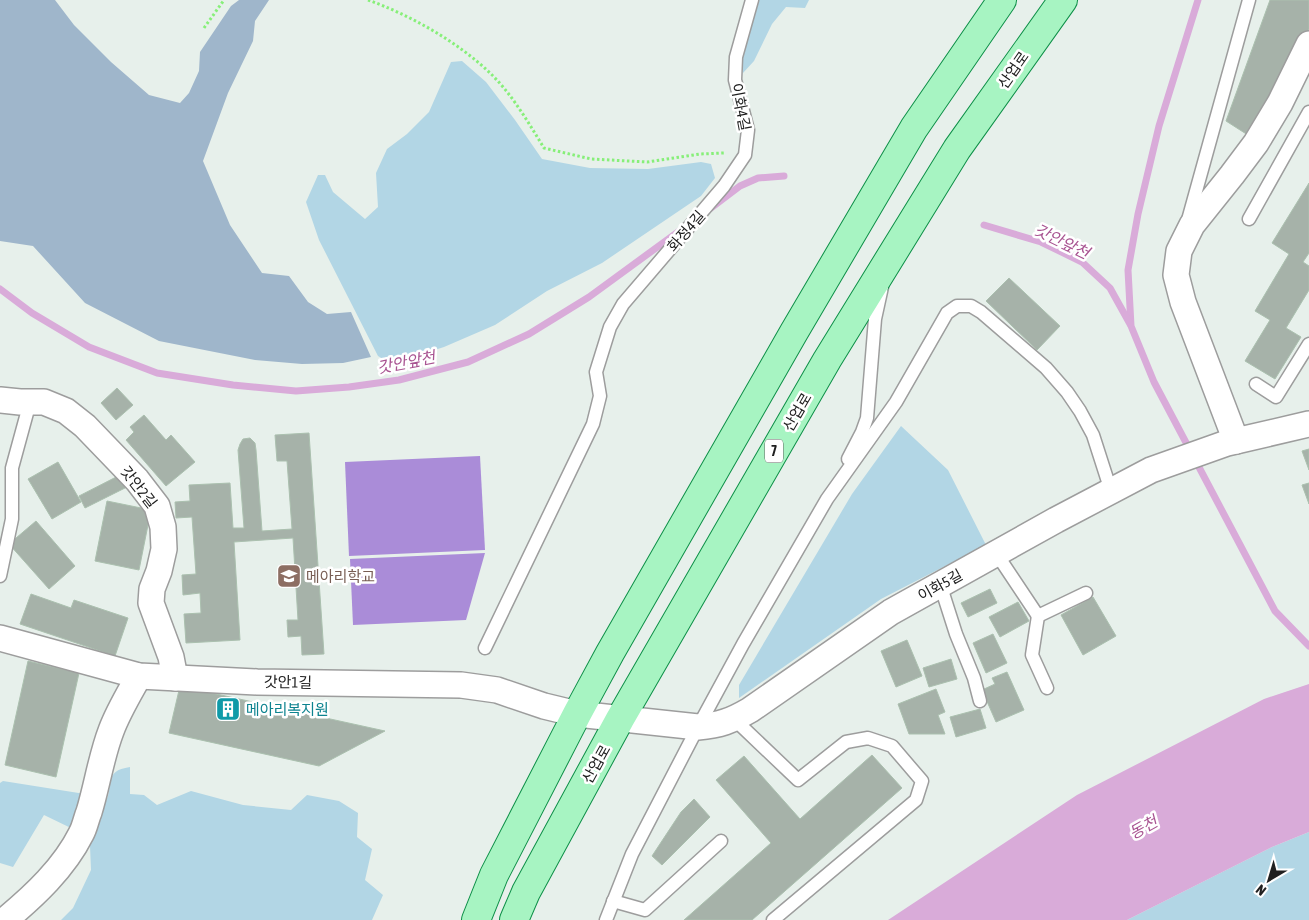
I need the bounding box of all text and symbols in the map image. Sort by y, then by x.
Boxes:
street label: 산업로 [994,48,1032,92]
street label: 이화4길 [728,82,754,132]
street label: 화정4길 [664,207,708,255]
water label: 갓안앞천 [1032,220,1094,263]
water label: 갓안앞천 [375,347,439,376]
street label: 산업로 [779,390,815,434]
road number: 7 [765,440,783,462]
street label: 갓안2길 [117,463,161,511]
school or university icon: 메아리학교 [276,563,302,589]
street label: 이화5길 [915,566,965,604]
place label: 메아리학교 [306,568,375,585]
street label: 갓안1길 [264,673,312,691]
building icon: 메아리복지원 [215,696,241,722]
place label: 메아리복지원 [246,701,329,718]
street label: 산업로 [579,742,613,786]
water label: 동천 [1126,811,1162,842]
north arrow [1244,855,1294,905]
text: N [1253,881,1269,899]

